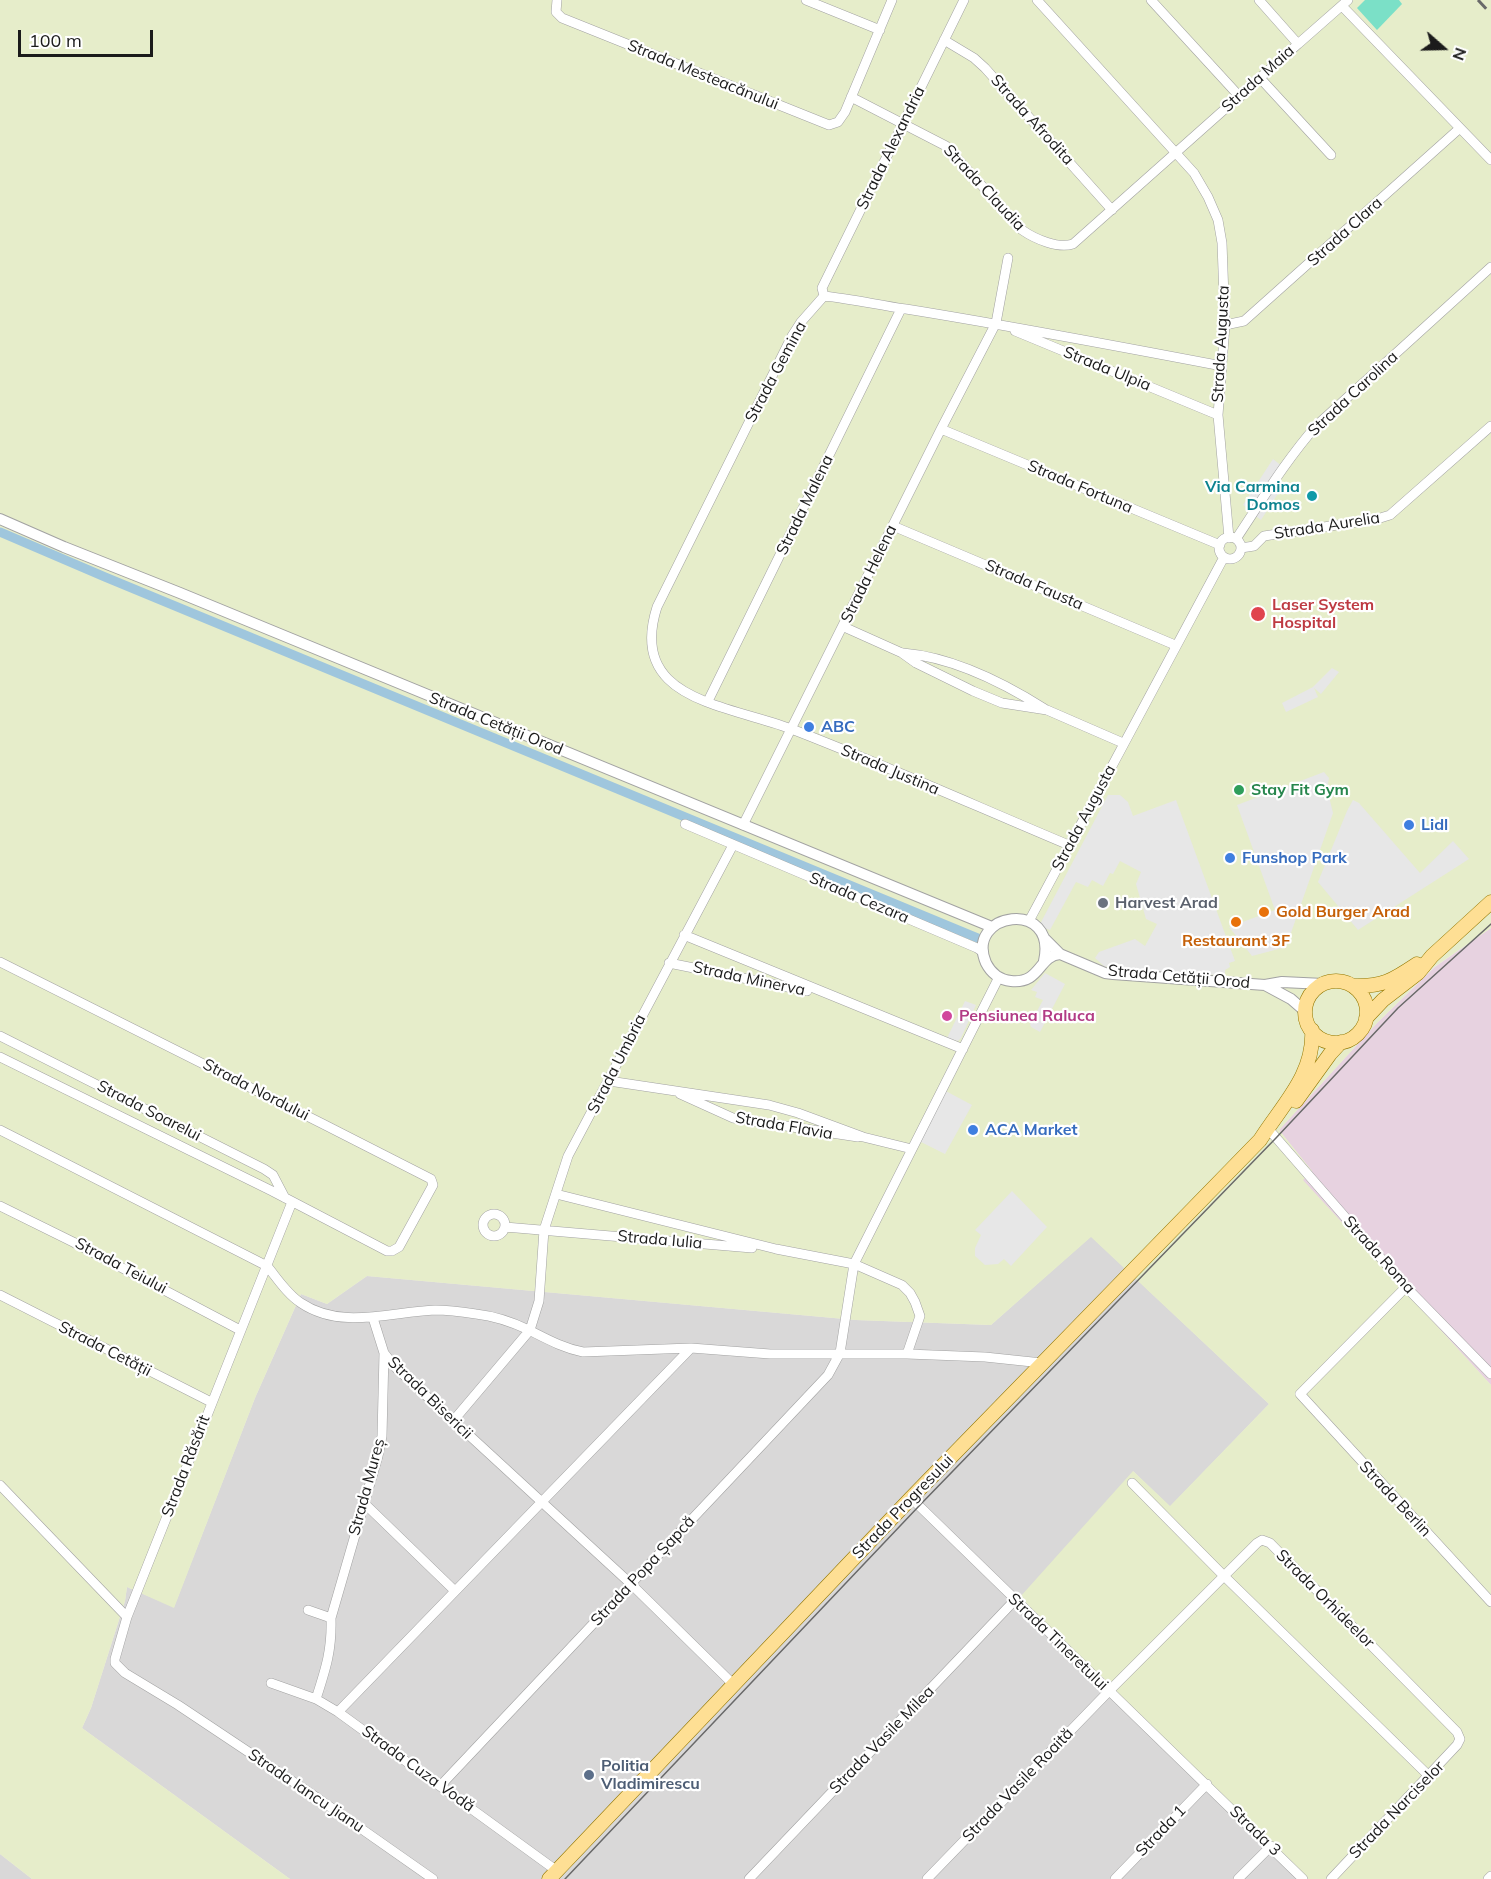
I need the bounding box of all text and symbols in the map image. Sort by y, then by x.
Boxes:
scale bar [21,18,156,56]
north arrow [1413,18,1473,78]
text: 100 m [29,29,82,52]
street label: Strada Mesteacănului [625,36,781,114]
street label: Strada Maia [1218,41,1298,117]
text: N [1448,45,1471,63]
street label: Strada Afrodita [986,71,1078,169]
street label: Strada Alexandria [853,83,929,213]
street label: Strada Claudia [939,141,1029,235]
street label: Strada Clara [1304,193,1386,271]
street label: Strada Augusta [1208,285,1234,403]
street label: Strada Gemina [741,318,811,426]
street label: Strada Ulpia [1060,343,1154,395]
street label: Strada Carolina [1304,347,1402,441]
street label: Strada Malena [772,452,838,558]
street label: Strada Fortuna [1025,456,1135,518]
place label: Via Carmina Domos [1205,477,1300,515]
marker: Via Carmina Domos [1305,489,1319,503]
street label: Strada Aurelia [1273,508,1381,544]
street label: Strada Helena [837,522,901,626]
street label: Strada Fausta [982,556,1086,614]
place label: Laser System Hospital [1272,595,1374,633]
marker: Laser System Hospital [1249,605,1267,623]
street label: Strada Cetății Orod [426,688,566,760]
place label: ABC [821,717,855,737]
marker: ABC [802,720,816,734]
street label: Strada Justina [838,741,942,799]
street label: Strada Augusta [1048,762,1120,874]
place label: Stay Fit Gym [1251,780,1349,800]
marker: Stay Fit Gym [1232,783,1246,797]
place label: Lidl [1421,815,1448,835]
marker: Lidl [1402,818,1416,832]
place label: Funshop Park [1242,848,1347,868]
marker: Funshop Park [1223,851,1237,865]
street label: Strada Cezara [806,868,912,928]
place label: Harvest Arad [1115,893,1218,913]
marker: Harvest Arad [1096,896,1110,910]
place label: Gold Burger Arad [1276,902,1410,922]
marker: Gold Burger Arad [1257,905,1271,919]
marker: Restaurant 3F [1229,915,1243,929]
place label: Restaurant 3F [1182,931,1290,951]
street label: Strada Minerva [691,958,807,1000]
street label: Strada Cetății Orod [1107,961,1251,993]
place label: Pensiunea Raluca [959,1006,1095,1026]
marker: Pensiunea Raluca [940,1009,954,1023]
street label: Strada Umbria [584,1011,650,1117]
street label: Strada Nordului [200,1055,312,1125]
street label: Strada Soarelui [94,1077,204,1145]
street label: Strada Flavia [734,1108,834,1144]
place label: ACA Market [985,1120,1077,1140]
marker: ACA Market [966,1123,980,1137]
street label: Strada Roma [1339,1212,1419,1298]
street label: Strada Iulia [617,1227,703,1253]
street label: Strada Teiului [72,1234,170,1298]
street label: Strada Cetății [55,1317,155,1381]
street label: Strada Bisericii [384,1353,476,1443]
street label: Strada Răsărit [158,1412,214,1520]
street label: Strada Mureș [345,1436,389,1538]
street label: Strada Progresului [848,1451,958,1563]
street label: Strada Berlin [1355,1457,1435,1541]
street label: Strada Popa Șapcă [587,1512,699,1630]
street label: Strada Orhideelor [1272,1546,1378,1652]
street label: Strada Tineretului [1004,1589,1112,1695]
street label: Strada Vasile Milea [826,1682,938,1798]
street label: Strada Cuza Vodă [358,1722,478,1816]
street label: Strada Vasile Roaită [959,1724,1077,1846]
street label: Strada Iancu Jianu [244,1745,368,1837]
place label: Politia Vladimirescu [601,1756,700,1794]
street label: Strada Narciselor [1345,1757,1449,1863]
marker: Politia Vladimirescu [582,1768,596,1782]
street label: Strada 1 [1132,1801,1190,1861]
street label: Strada 3 [1225,1802,1285,1860]

